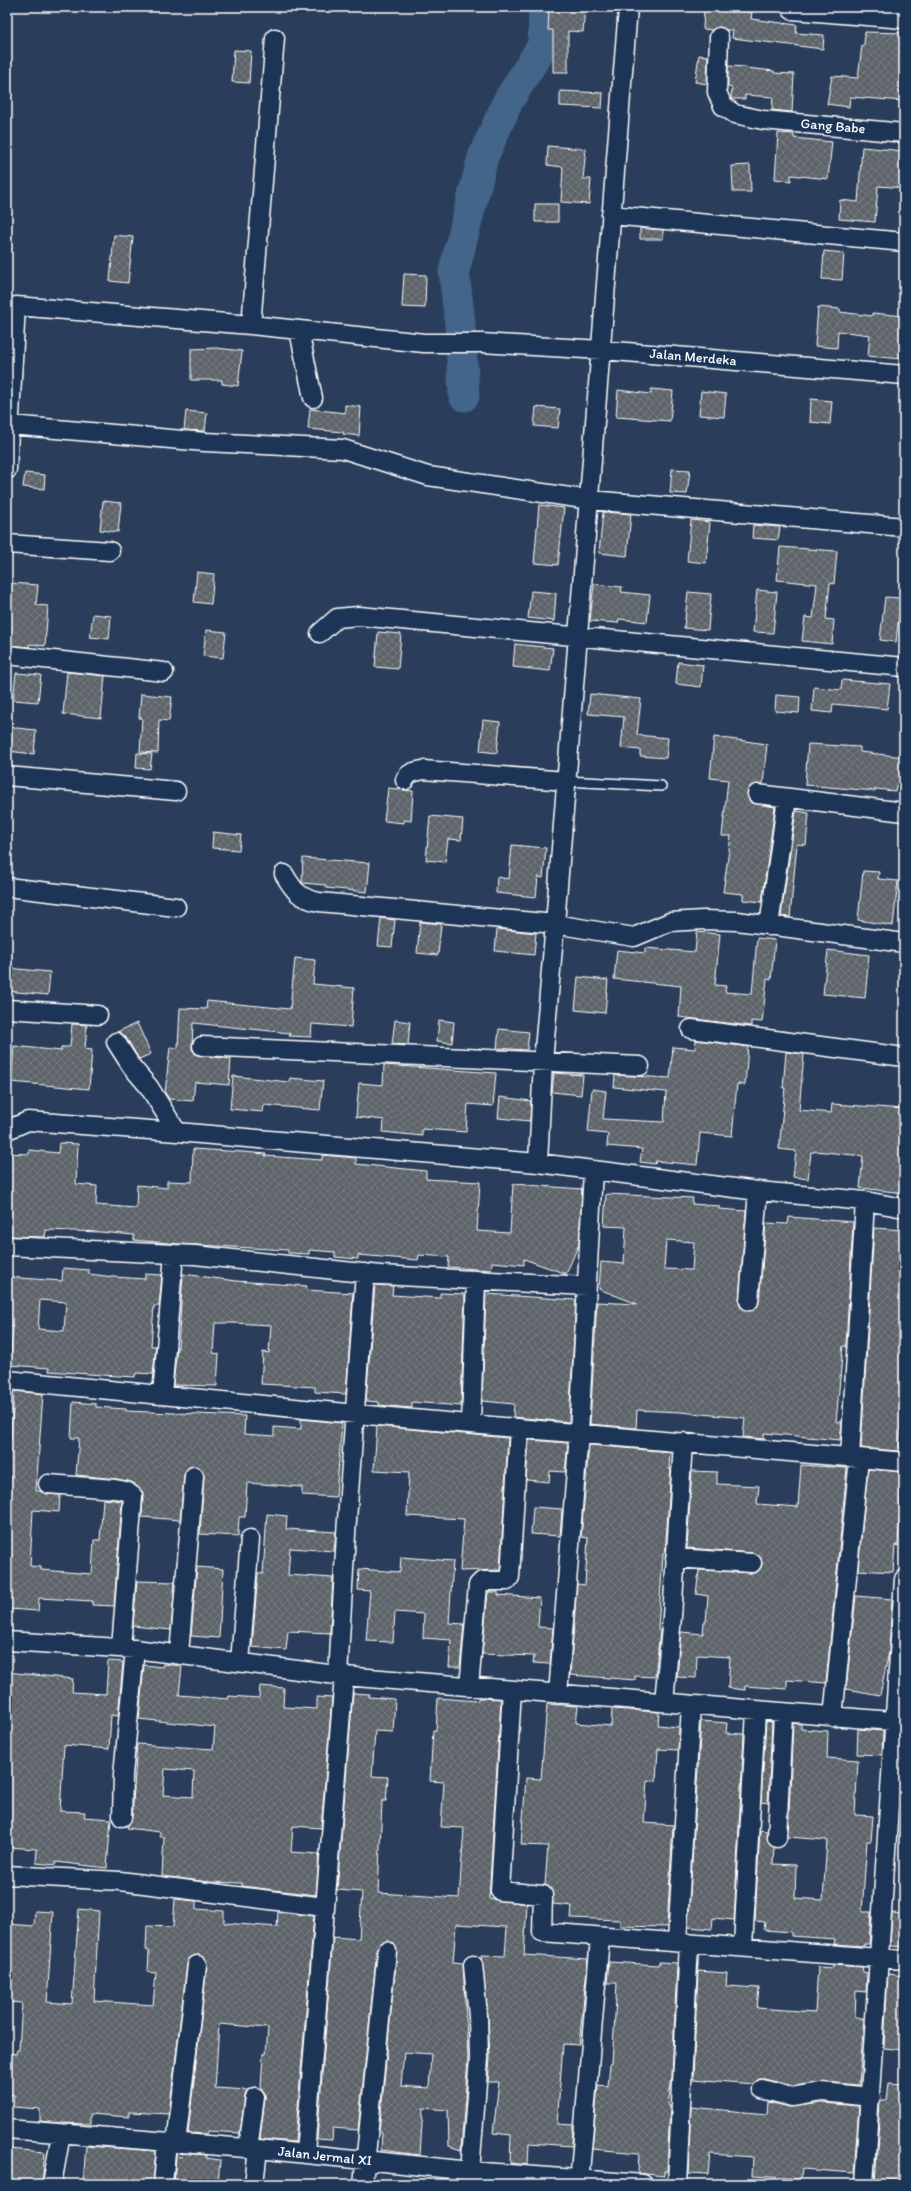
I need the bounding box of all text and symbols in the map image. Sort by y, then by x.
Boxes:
street label: Gang Babe [800,115,866,137]
street label: Jalan Merdeka [649,345,737,369]
street label: Jalan Jermal XI [277,2143,373,2169]

